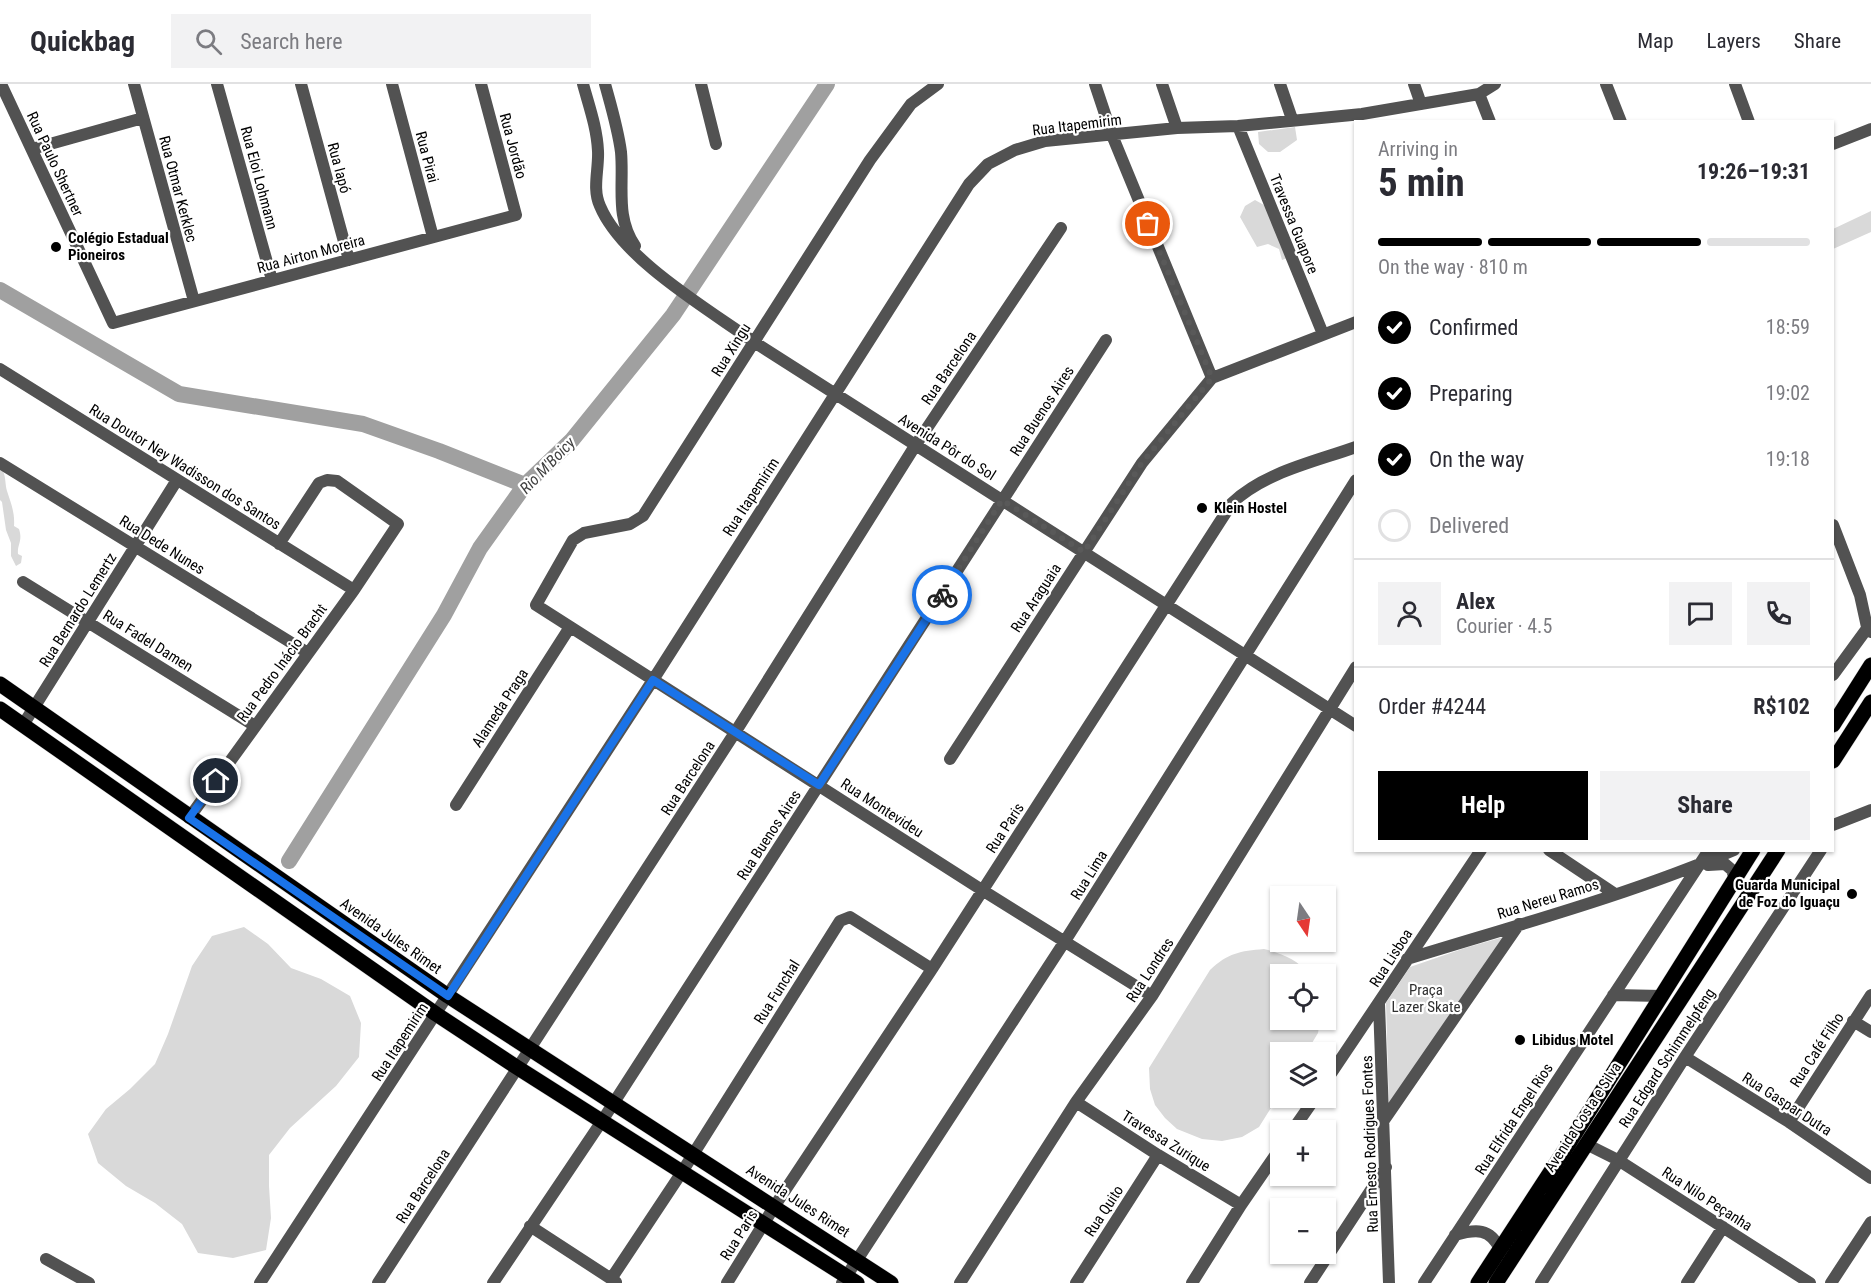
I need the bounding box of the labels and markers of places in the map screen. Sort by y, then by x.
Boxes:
pin [1122,198,1173,249]
place label: Colégio Estadual Pioneiros [68,229,169,264]
marker: Colégio Estadual Pioneiros [49,240,63,254]
place label: Klein Hostel [1214,499,1287,517]
marker: Klein Hostel [1195,501,1209,515]
pin [190,755,241,806]
place label: Guarda Municipal de Foz do Iguaçu [1735,876,1840,911]
marker: Guarda Municipal de Foz do Iguaçu [1845,887,1859,901]
place label: Libidus Motel [1532,1031,1614,1049]
marker: Libidus Motel [1513,1033,1527,1047]

